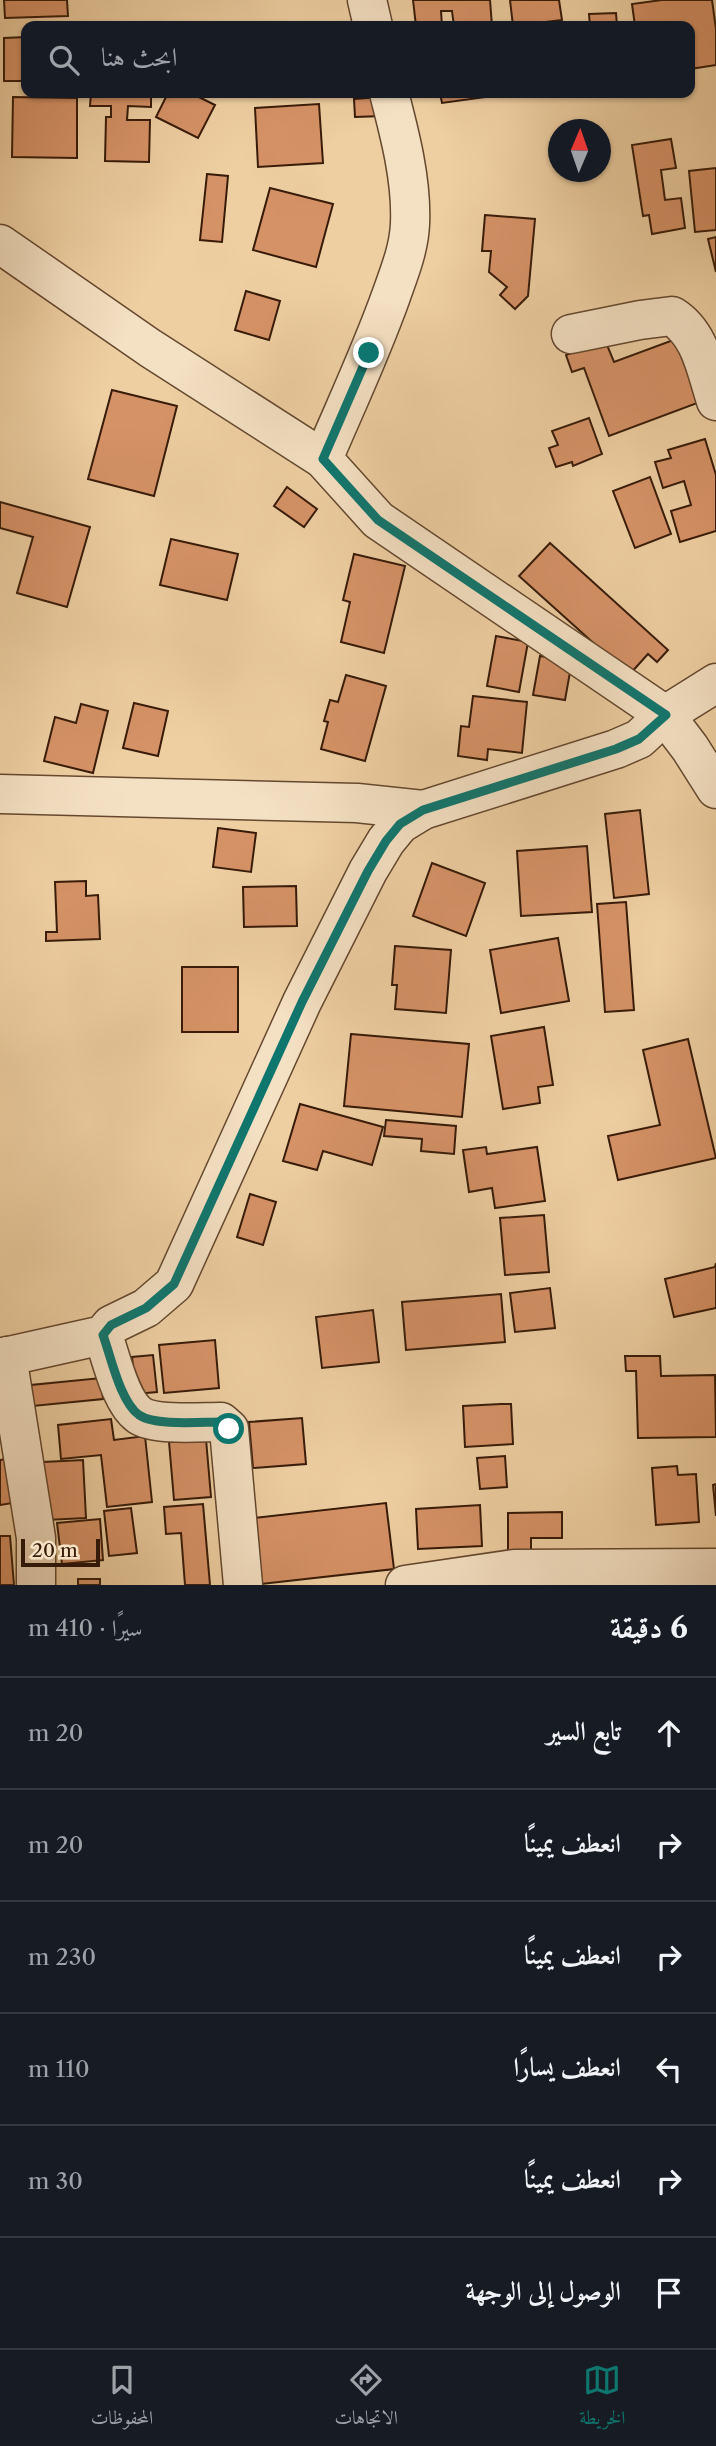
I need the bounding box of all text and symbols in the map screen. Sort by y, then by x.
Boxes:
search box [21,21,695,98]
icon: search [45,41,83,79]
text: ابحث هنا [101,41,177,73]
north arrow [548,119,611,182]
route end [353,337,384,368]
route start [213,1413,244,1444]
scale bar [21,1536,100,1568]
text: 20 m [32,1539,78,1562]
text: 6 دقيقة [610,1609,688,1646]
text: سيرًا · 410 m [28,1614,143,1642]
icon: ahead [650,1714,688,1752]
text: تابع السير [547,1715,621,1747]
text: 20 m [28,1719,83,1747]
icon: right [650,1826,688,1864]
text: انعطف يمينًا [524,1827,621,1859]
text: 20 m [28,1831,83,1859]
icon: right [650,1938,688,1976]
text: انعطف يمينًا [524,1939,621,1971]
text: 230 m [28,1943,96,1971]
icon: left [650,2050,688,2088]
text: انعطف يسارًا [513,2051,621,2083]
text: 110 m [28,2055,89,2083]
icon: right [650,2162,688,2200]
text: انعطف يمينًا [524,2163,621,2195]
text: 30 m [28,2167,83,2195]
icon: arrive [650,2274,688,2312]
text: الوصول إلى الوجهة [466,2275,621,2307]
tab: المحفوظات [91,2361,153,2436]
tab: الاتجاهات [334,2361,398,2436]
tab: الخريطة [579,2361,625,2436]

